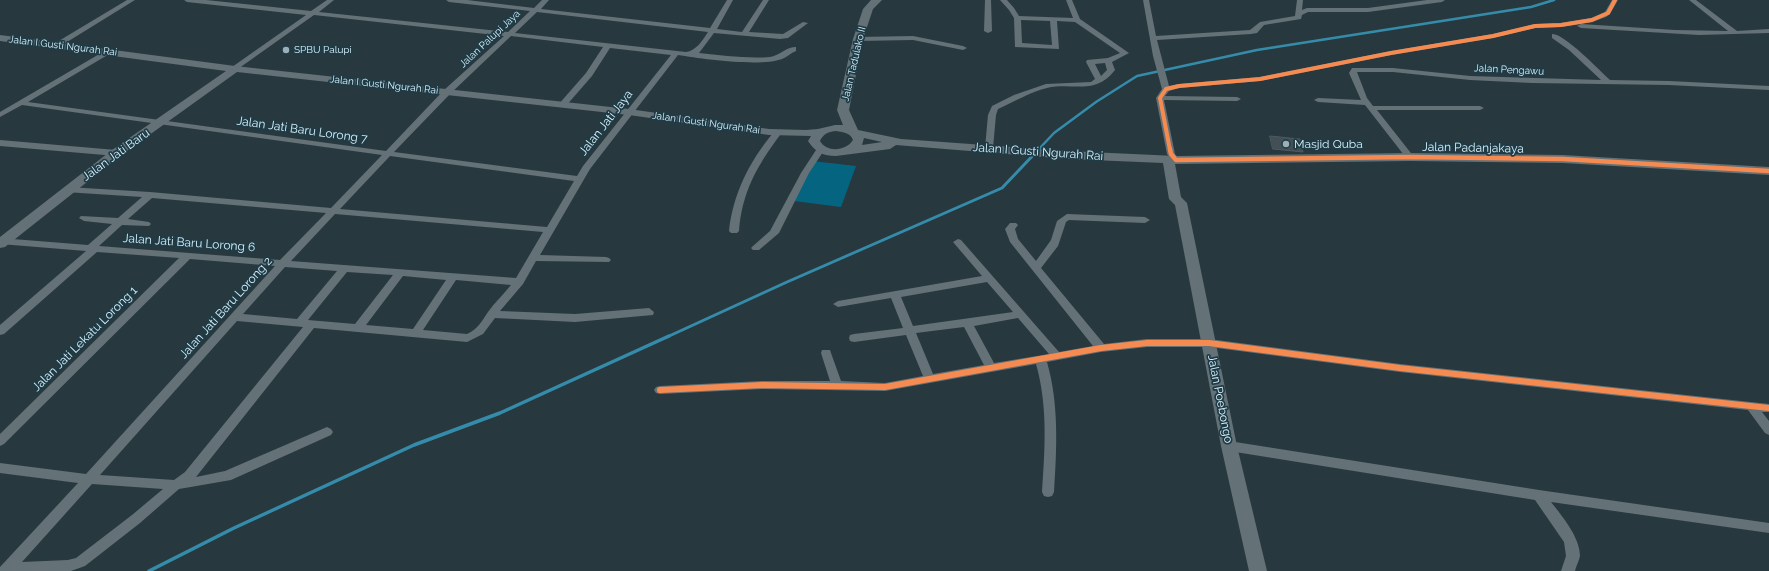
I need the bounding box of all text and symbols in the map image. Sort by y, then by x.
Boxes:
street label: Jalan Palupi Jaya [457,8,523,70]
street label: Jalan Tadulako II [840,26,868,102]
street label: Jalan I Gusti Ngurah Rai [8,33,118,59]
place label: SPBU Palupi [294,44,352,56]
marker: SPBU Palupi [281,45,291,55]
street label: Jalan Pengawu [1474,62,1544,78]
street label: Jalan I Gusti Ngurah Rai [329,73,439,97]
street label: Jalan Jati Jaya [576,88,636,158]
street label: Jalan I Gusti Ngurah Rai [651,109,761,137]
street label: Jalan Jati Baru Lorong 7 [236,114,368,146]
street label: Jalan Jati Baru [79,126,153,184]
place label: Masjid Quba [1294,137,1363,151]
marker: Masjid Quba [1281,139,1291,149]
street label: Jalan I Gusti Ngurah Rai [972,140,1104,164]
street label: Jalan Padanjakaya [1422,140,1524,156]
street label: Jalan Jati Baru Lorong 6 [122,231,256,255]
street label: Jalan Jati Baru Lorong 2 [177,254,275,362]
street label: Jalan Jati Lekatu Lorong 1 [29,283,141,395]
street label: Jalan Poebongo [1204,354,1236,444]

